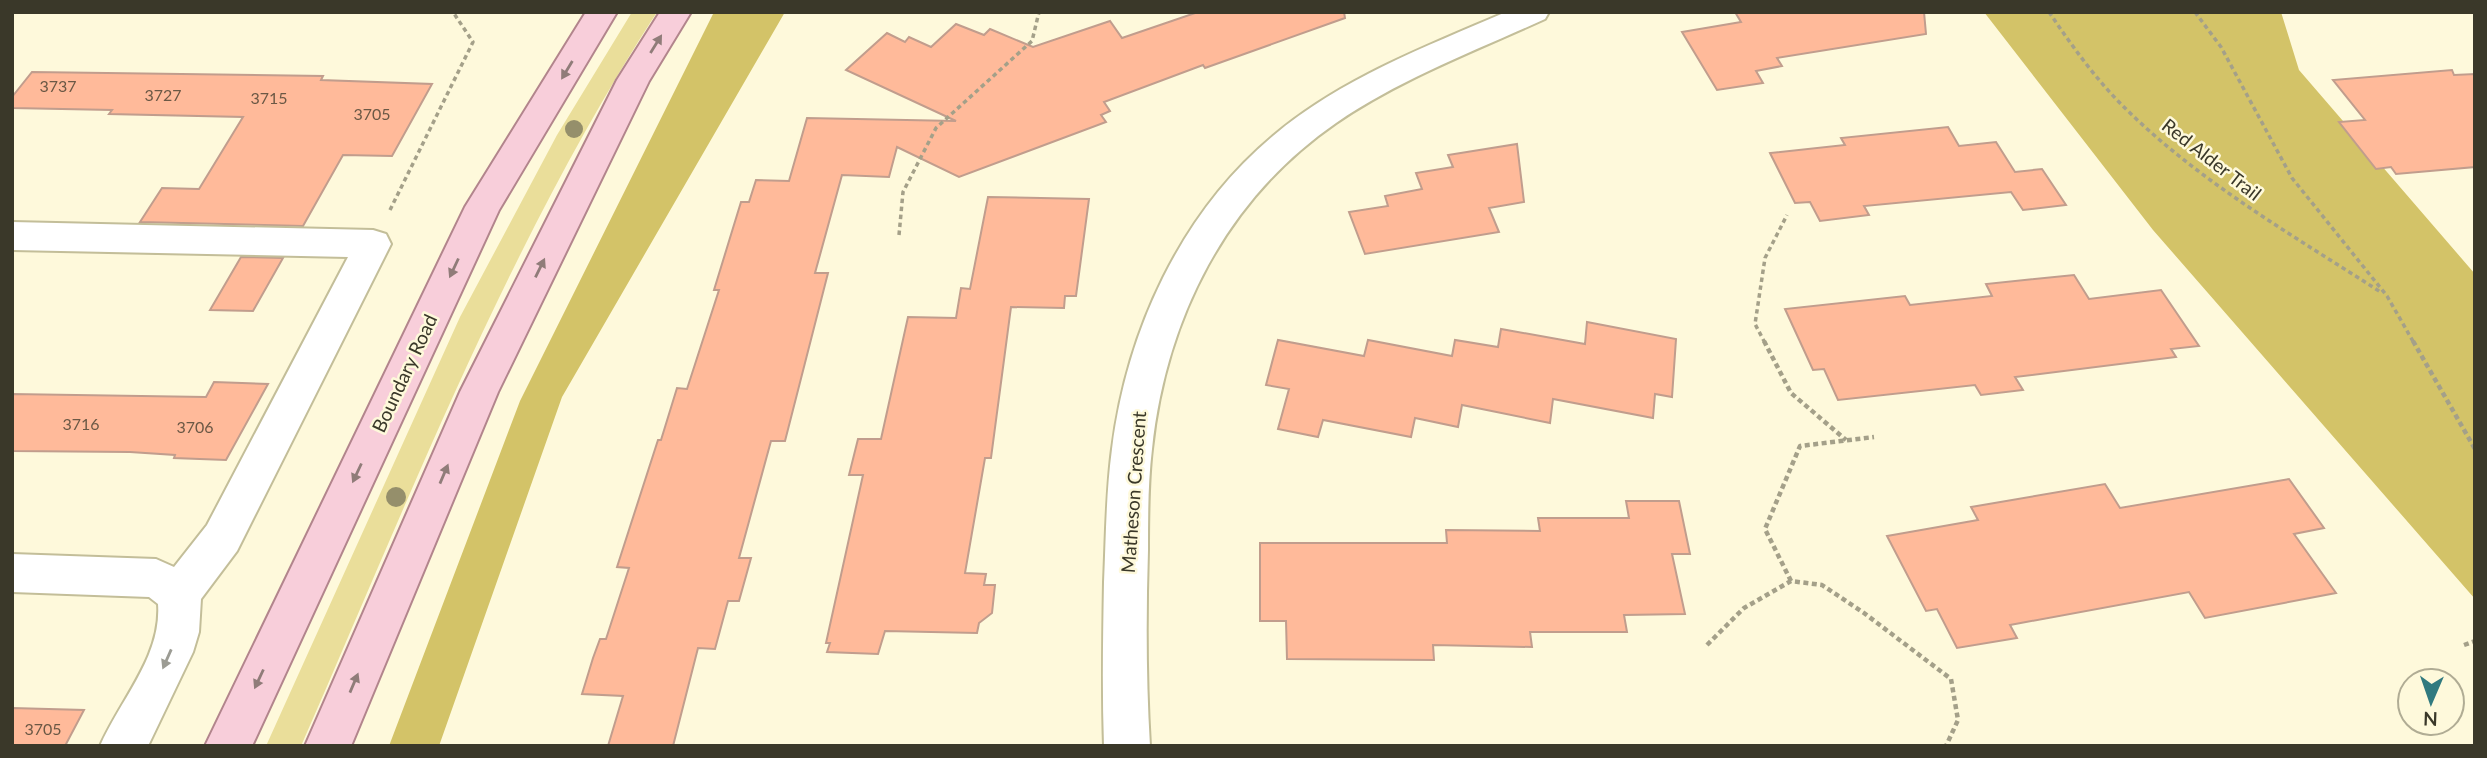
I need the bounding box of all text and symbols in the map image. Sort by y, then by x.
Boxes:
one-way arrow [649,34,662,54]
one-way arrow [560,61,573,80]
house number: 3737 [39,76,77,95]
house number: 3727 [144,85,182,104]
house number: 3715 [250,88,288,107]
house number: 3705 [353,104,391,123]
street label: Red Alder Trail [2158,113,2266,205]
one-way arrow [449,258,460,278]
one-way arrow [535,258,546,278]
street label: Boundary Road [367,310,441,436]
street label: Matheson Crescent [1116,410,1150,574]
house number: 3716 [62,414,100,433]
house number: 3706 [176,417,214,436]
one-way arrow [351,463,362,484]
one-way arrow [438,464,450,484]
one-way arrow [161,649,172,670]
north arrow [2396,667,2466,737]
one-way arrow [254,669,265,689]
one-way arrow [349,672,360,693]
text: N [2423,708,2438,731]
house number: 3705 [24,719,62,738]

